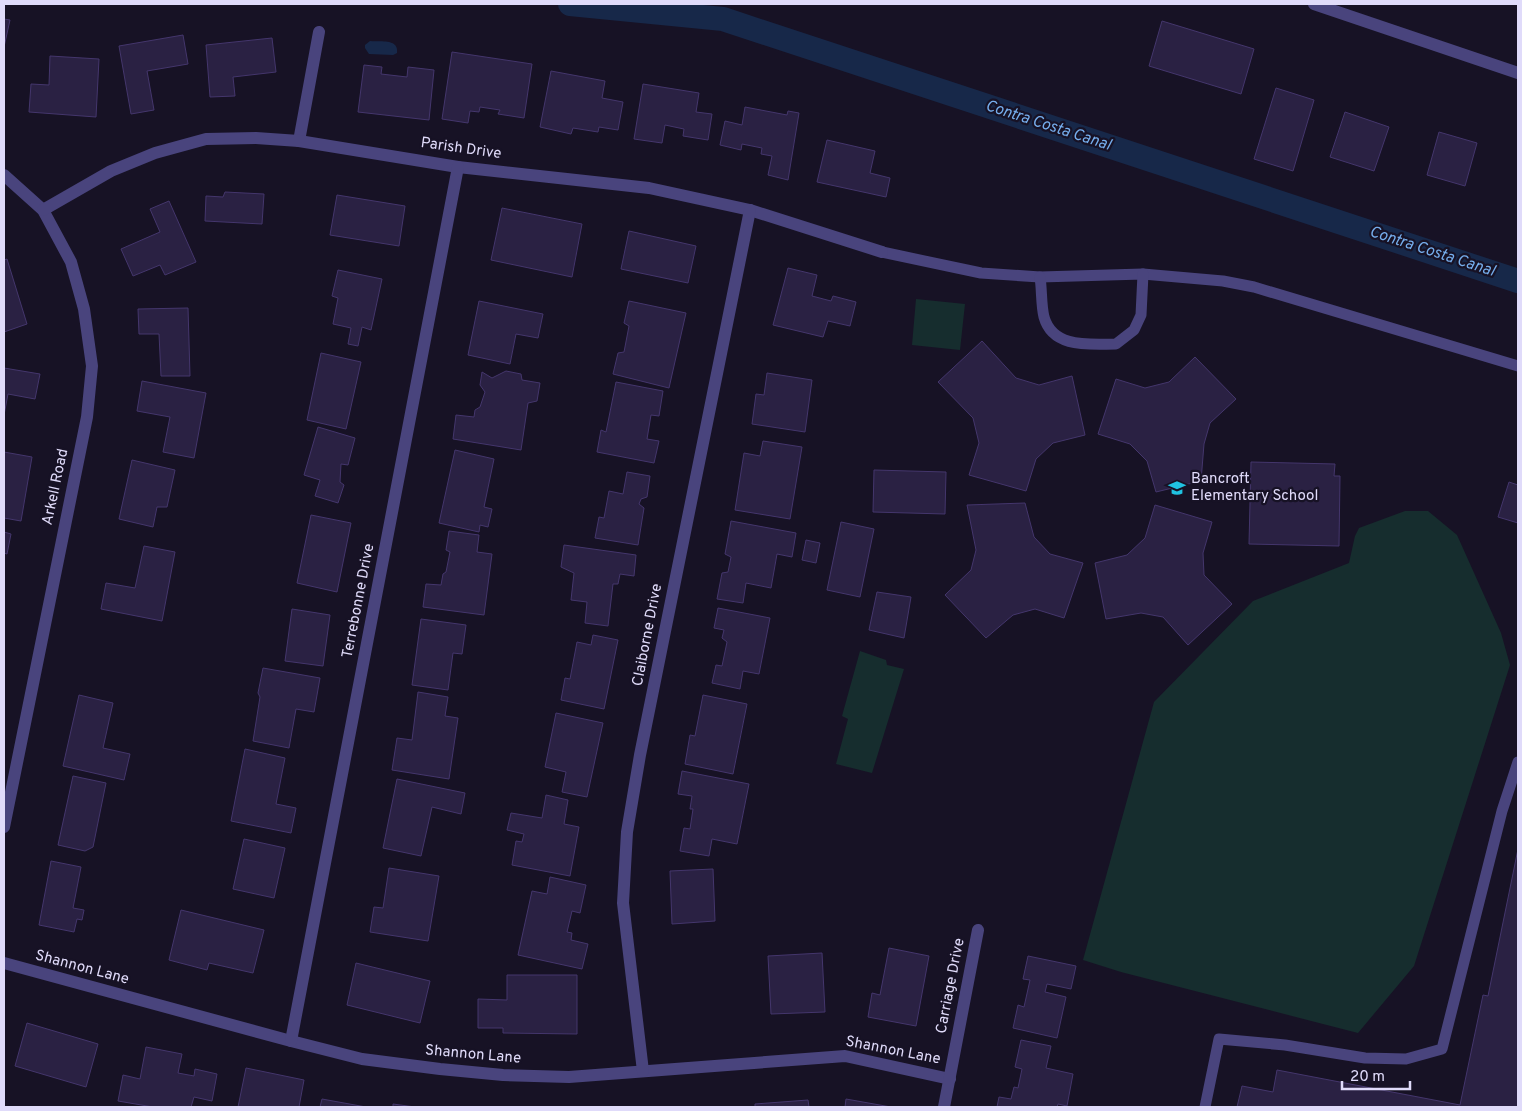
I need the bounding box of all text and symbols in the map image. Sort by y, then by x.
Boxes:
water label: Contra Costa Canal [983,96,1114,156]
street label: Parish Drive [419,134,503,164]
water label: Contra Costa Canal [1367,222,1498,282]
street label: Arkell Road [39,447,73,527]
place label: Bancroft Elementary School [1191,470,1318,506]
school or university icon: Bancroft Elementary School [1167,478,1187,498]
street label: Terrebonne Drive [339,542,379,660]
street label: Claiborne Drive [629,582,667,688]
street label: Carriage Drive [932,937,970,1035]
street label: Shannon Lane [33,946,131,990]
street label: Shannon Lane [844,1032,942,1070]
street label: Shannon Lane [424,1041,522,1069]
scale bar [1342,1058,1410,1090]
text: 20 m [1350,1068,1385,1087]

